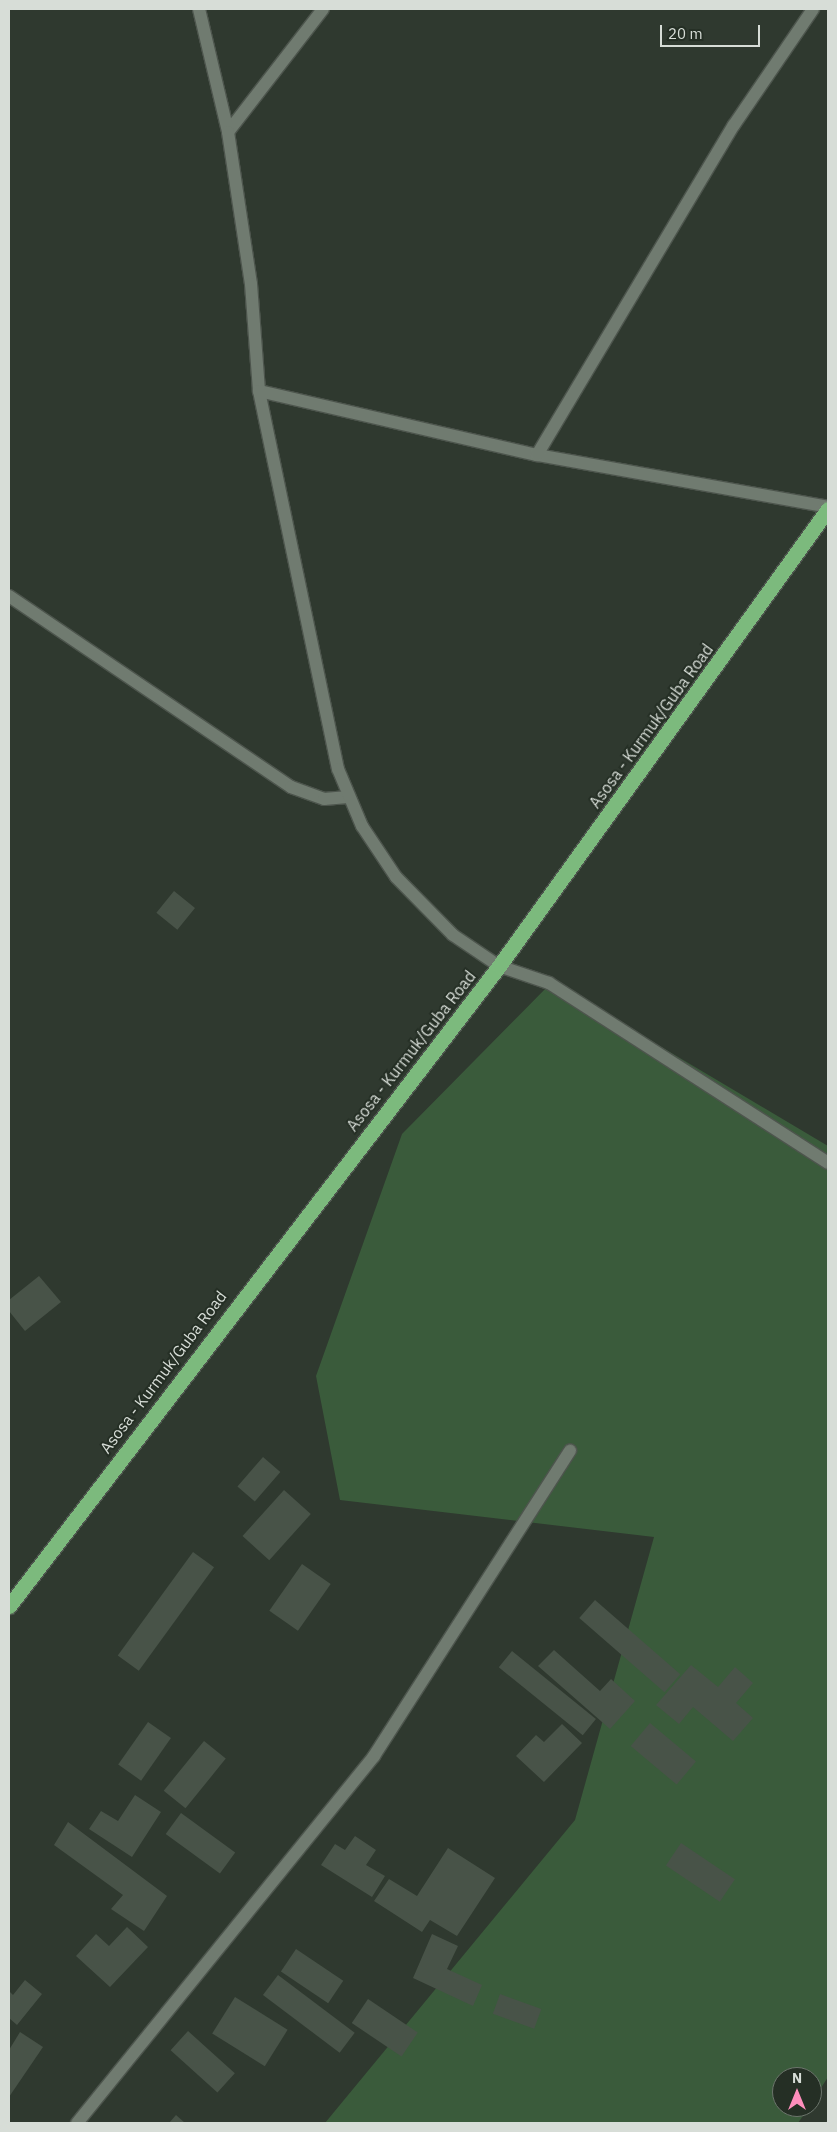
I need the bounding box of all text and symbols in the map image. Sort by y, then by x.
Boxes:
scale bar [662,15,762,47]
text: 20 m [668,24,703,43]
street label: Asosa - Kurmuk/Guba Road [585,640,717,812]
street label: Asosa - Kurmuk/Guba Road [342,967,480,1135]
street label: Asosa - Kurmuk/Guba Road [96,1287,230,1457]
north arrow [772,2067,822,2117]
text: N [792,2069,802,2087]

